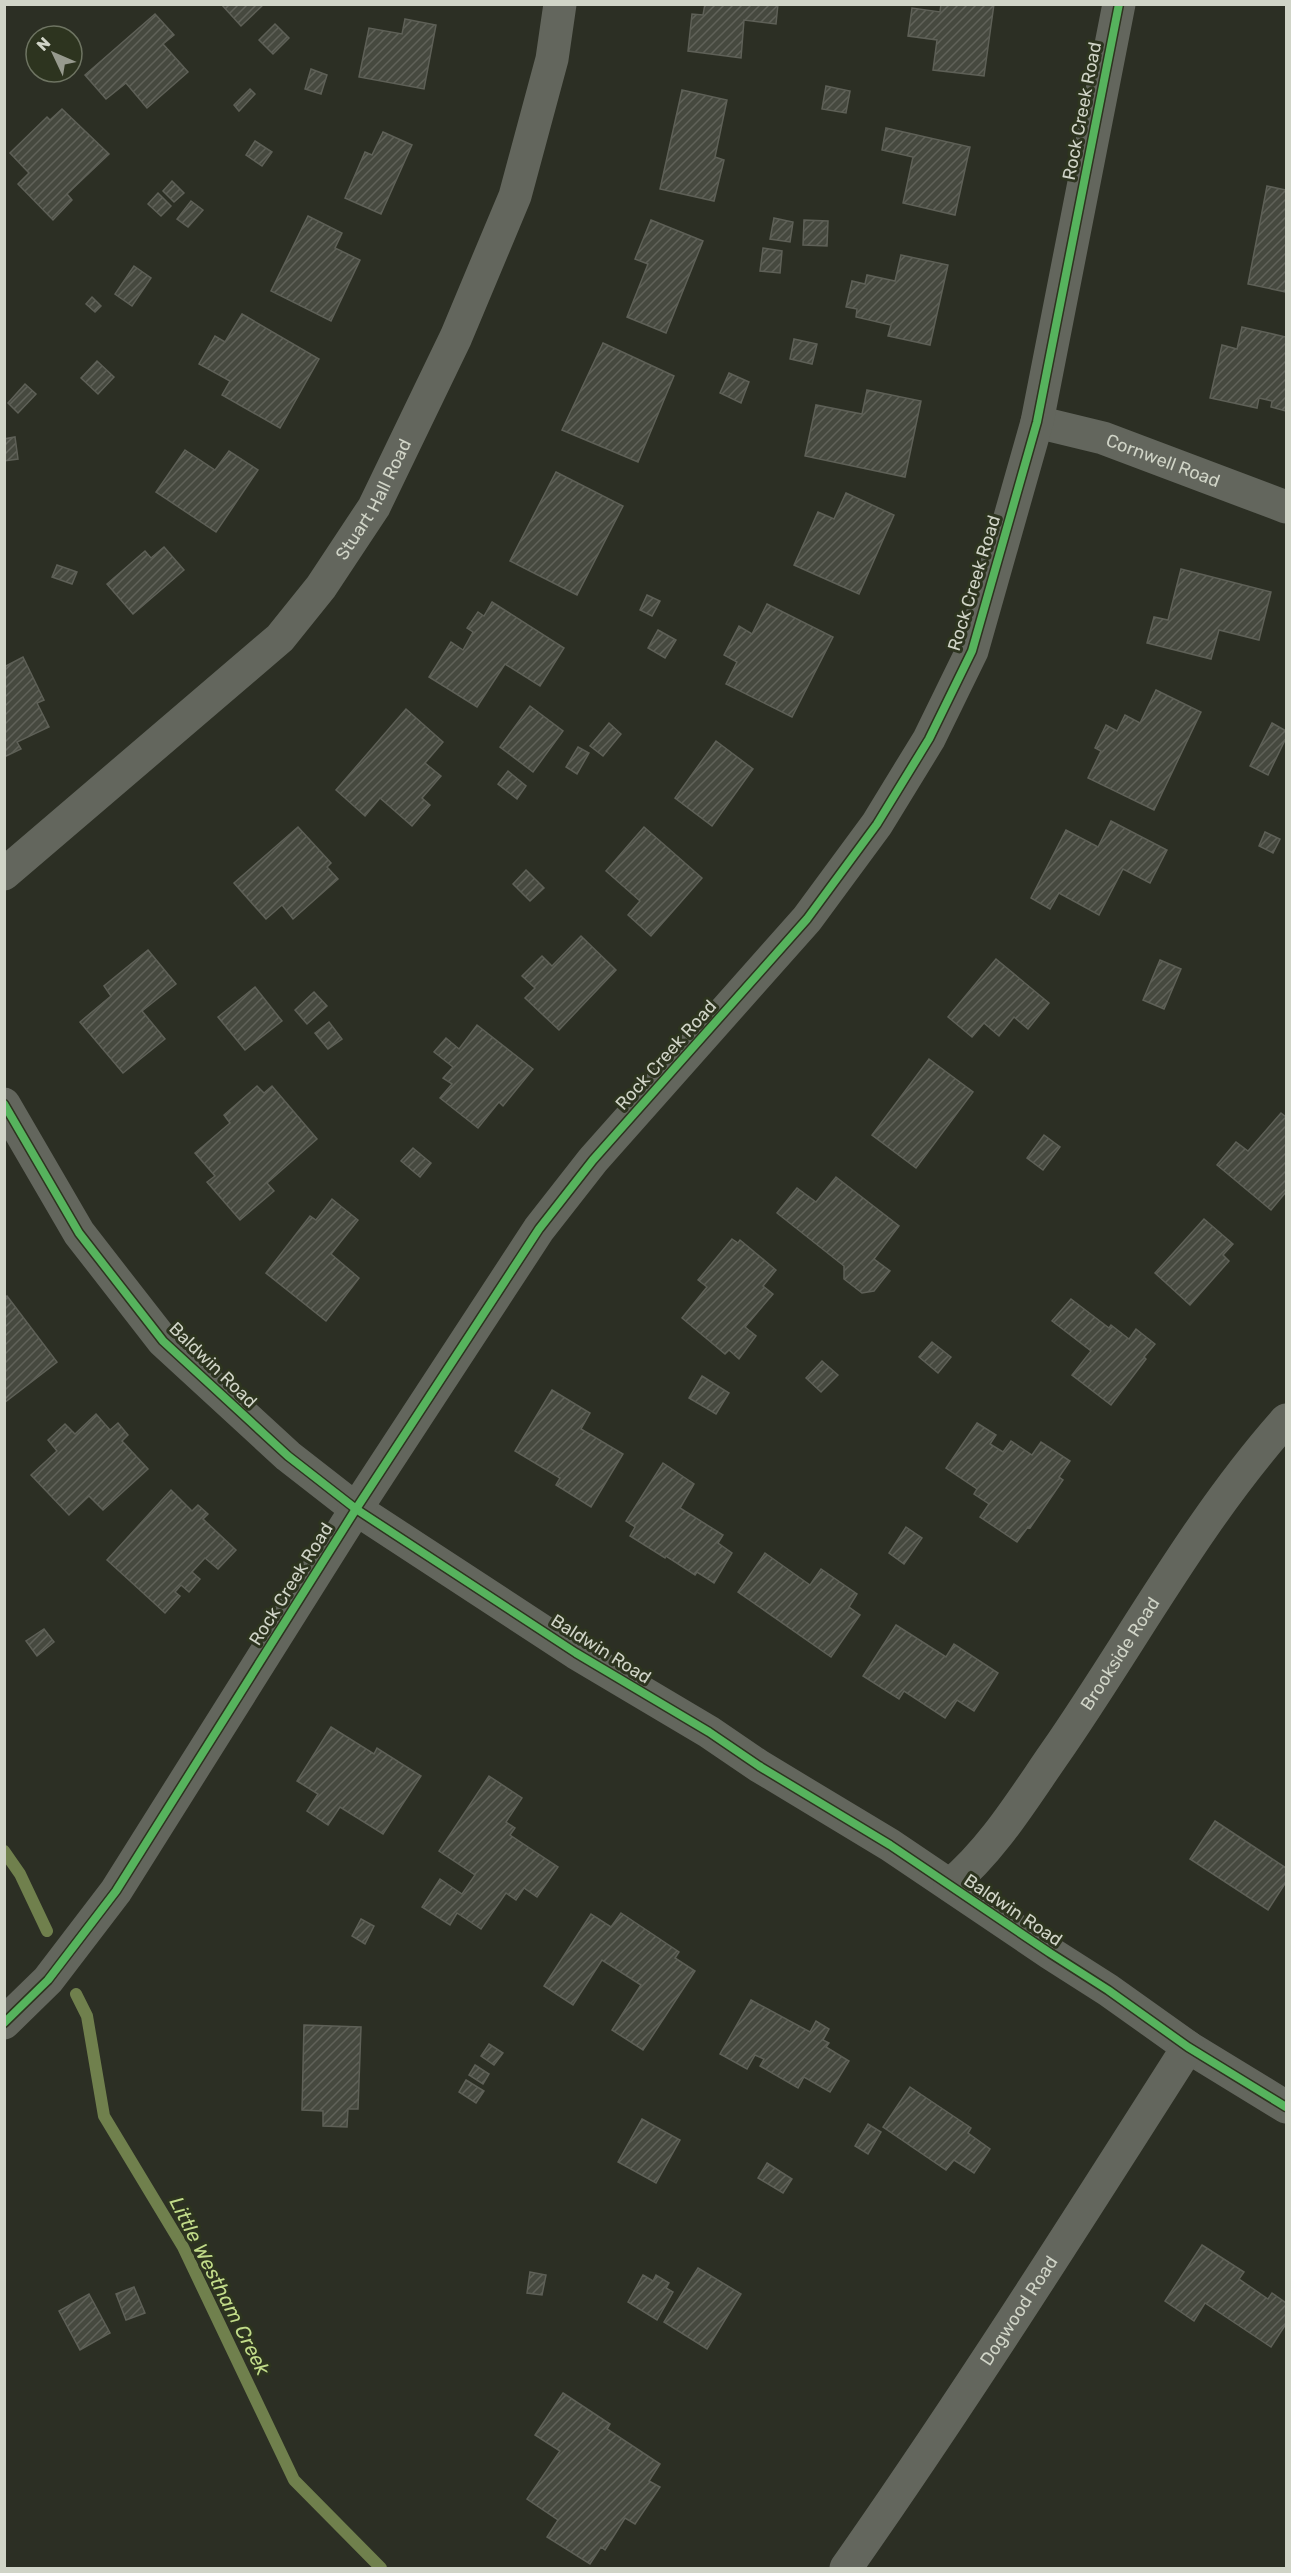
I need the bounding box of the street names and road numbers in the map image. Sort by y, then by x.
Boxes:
street label: Rock Creek Road [1058,40,1106,182]
street label: Cornwell Road [1103,429,1223,492]
street label: Stuart Hall Road [331,435,416,564]
street label: Rock Creek Road [943,513,1005,653]
street label: Rock Creek Road [611,995,721,1115]
street label: Baldwin Road [164,1318,262,1412]
street label: Rock Creek Road [244,1519,338,1649]
street label: Brookside Road [1076,1593,1164,1714]
street label: Baldwin Road [547,1610,655,1688]
street label: Baldwin Road [960,1869,1066,1951]
street label: Dogwood Road [975,2252,1063,2370]

